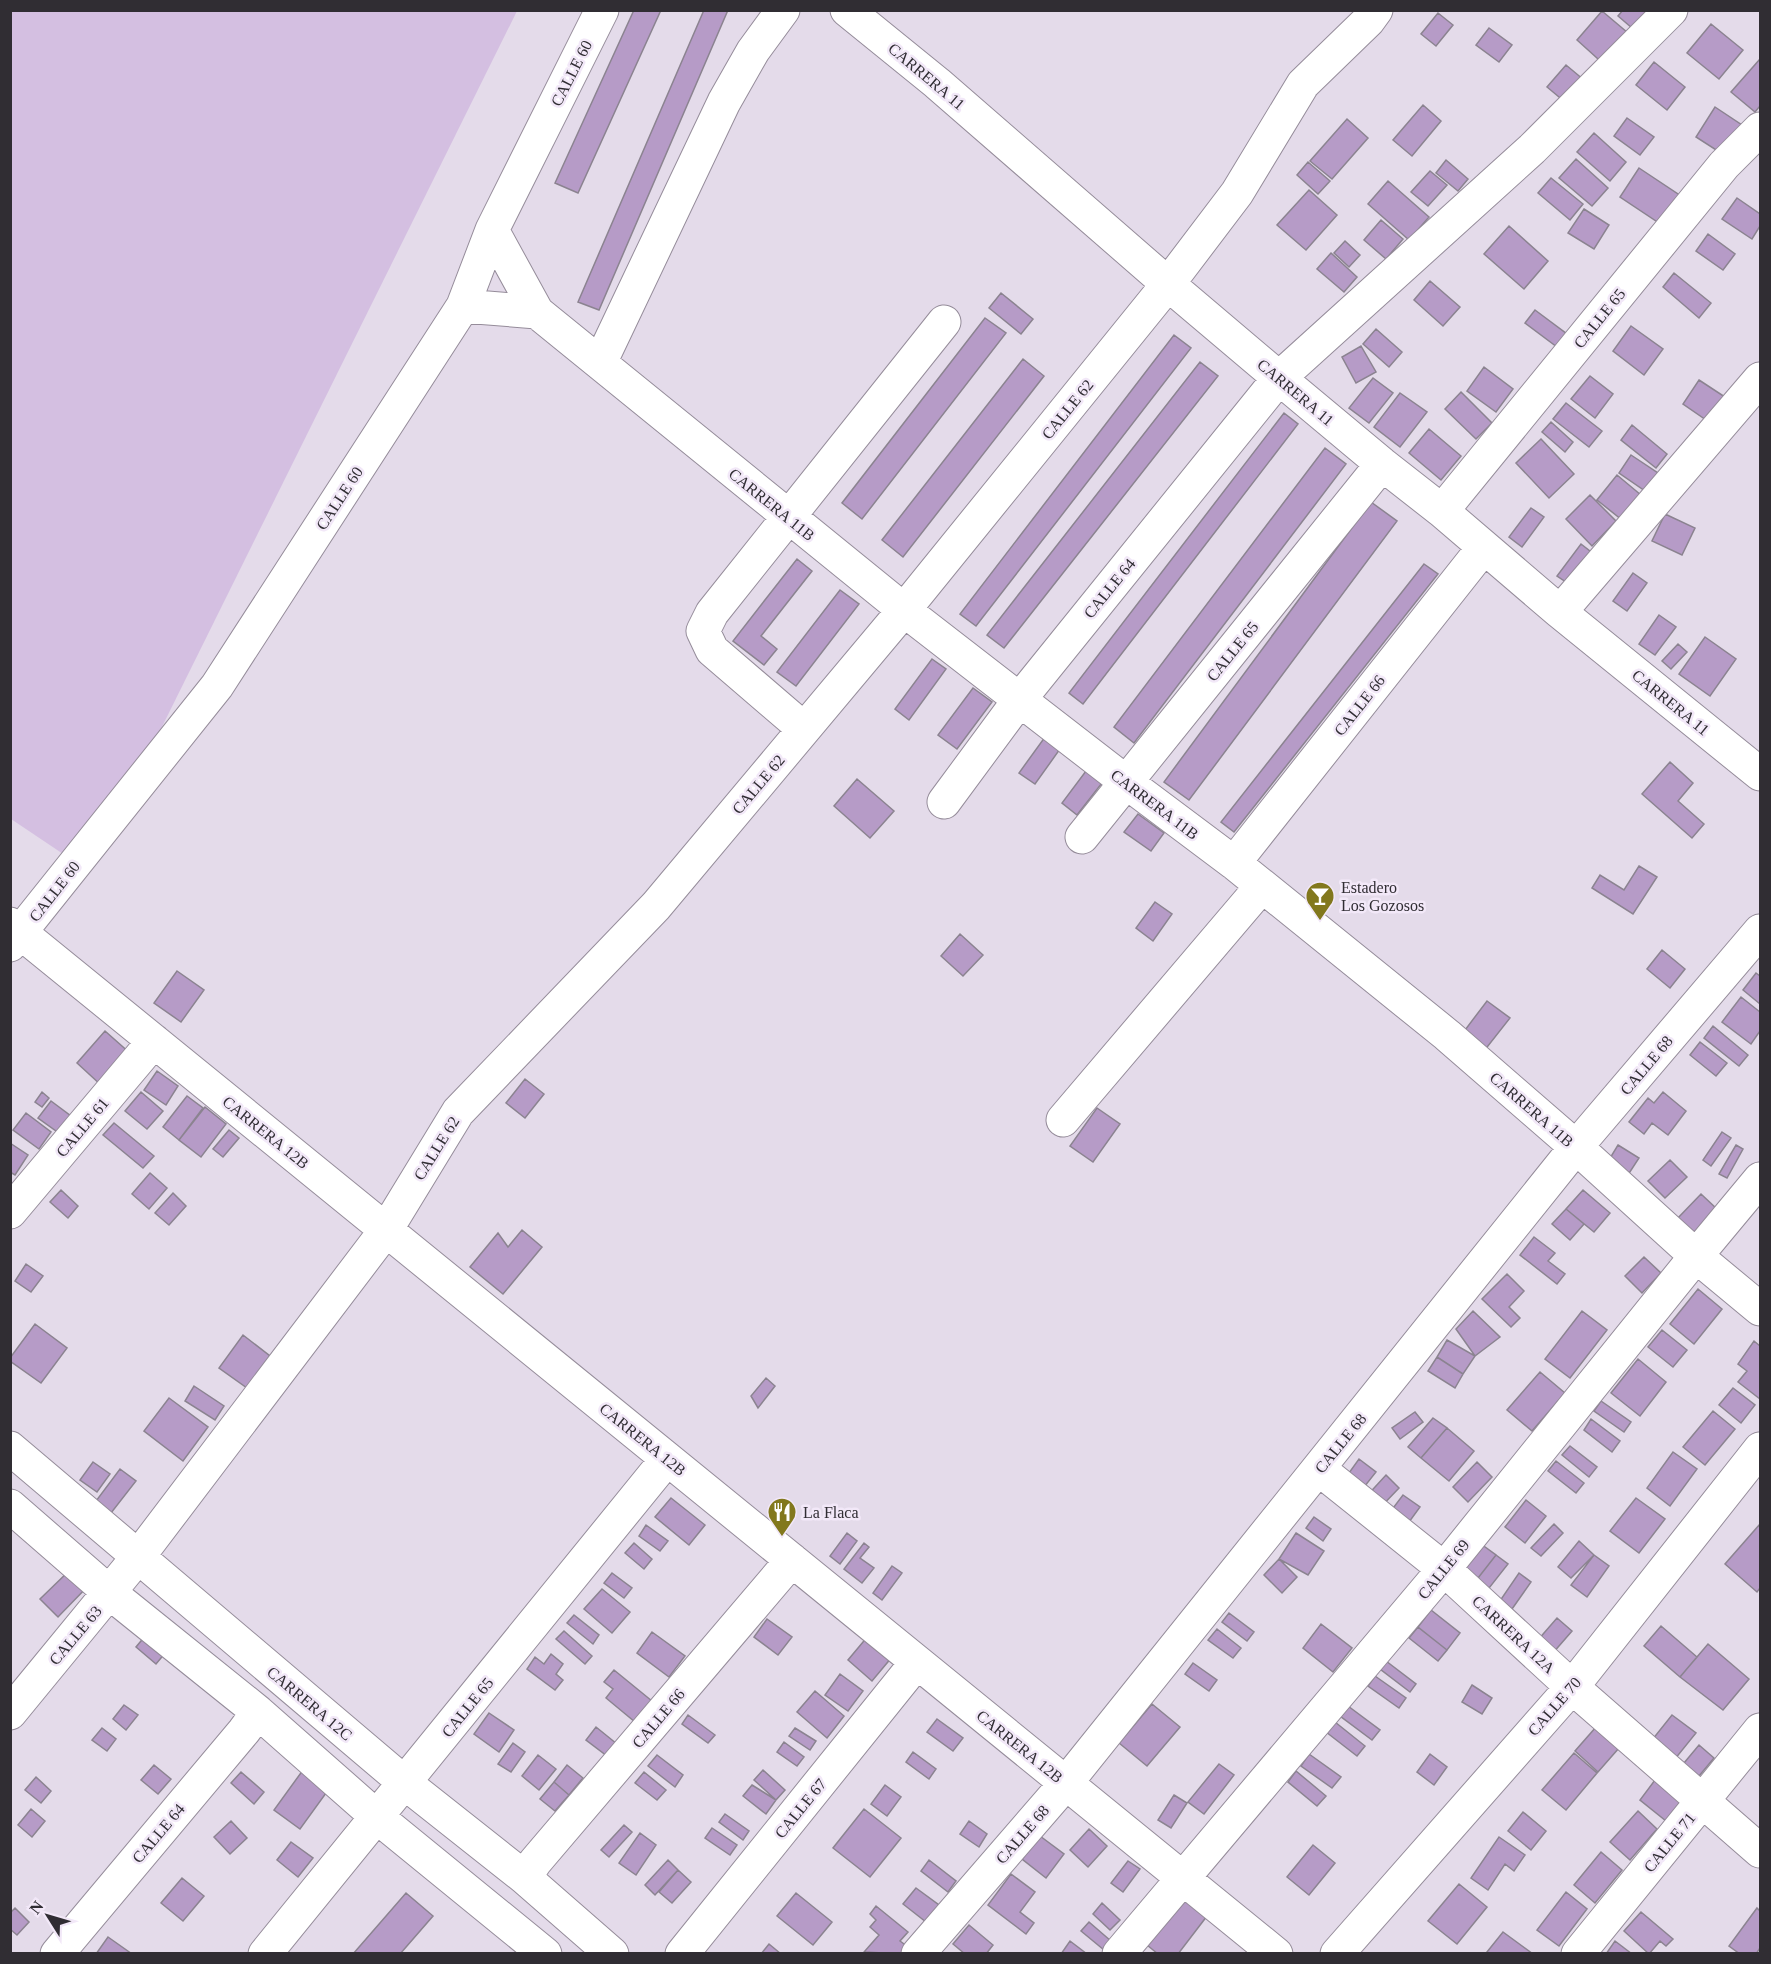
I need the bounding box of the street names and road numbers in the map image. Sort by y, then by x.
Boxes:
street label: CALLE 60 [548,37,595,109]
street label: CARRERA 11 [885,40,968,113]
street label: CALLE 65 [1570,285,1629,351]
street label: CARRERA 11 [1254,356,1337,429]
street label: CALLE 62 [1038,376,1097,442]
street label: CALLE 60 [313,464,366,533]
street label: CARRERA 11B [726,465,818,544]
street label: CALLE 64 [1080,555,1139,621]
street label: CALLE 65 [1203,618,1262,684]
street label: CARRERA 11 [1629,666,1713,739]
street label: CALLE 66 [1331,672,1388,739]
street label: CALLE 62 [729,751,788,817]
street label: CARRERA 11B [1108,766,1202,843]
street label: CALLE 60 [26,858,83,925]
street label: CALLE 68 [1617,1032,1676,1098]
street label: CARRERA 11B [1487,1069,1577,1150]
street label: CARRERA 12B [219,1093,312,1172]
street label: CALLE 61 [53,1094,112,1160]
street label: CALLE 62 [410,1113,463,1183]
street label: CARRERA 12B [596,1400,689,1479]
street label: CALLE 68 [1311,1410,1370,1476]
street label: CALLE 69 [1414,1536,1473,1602]
street label: CARRERA 12A [1469,1592,1559,1677]
street label: CALLE 63 [46,1602,105,1668]
street label: CARRERA 12C [264,1663,355,1744]
street label: CALLE 65 [438,1674,497,1740]
street label: CALLE 70 [1524,1674,1584,1739]
street label: CALLE 66 [629,1685,688,1751]
street label: CARRERA 12B [973,1707,1066,1786]
street label: CALLE 67 [771,1775,830,1841]
street label: CALLE 64 [129,1800,188,1866]
street label: CALLE 68 [992,1802,1052,1867]
street label: CALLE 71 [1640,1809,1699,1875]

